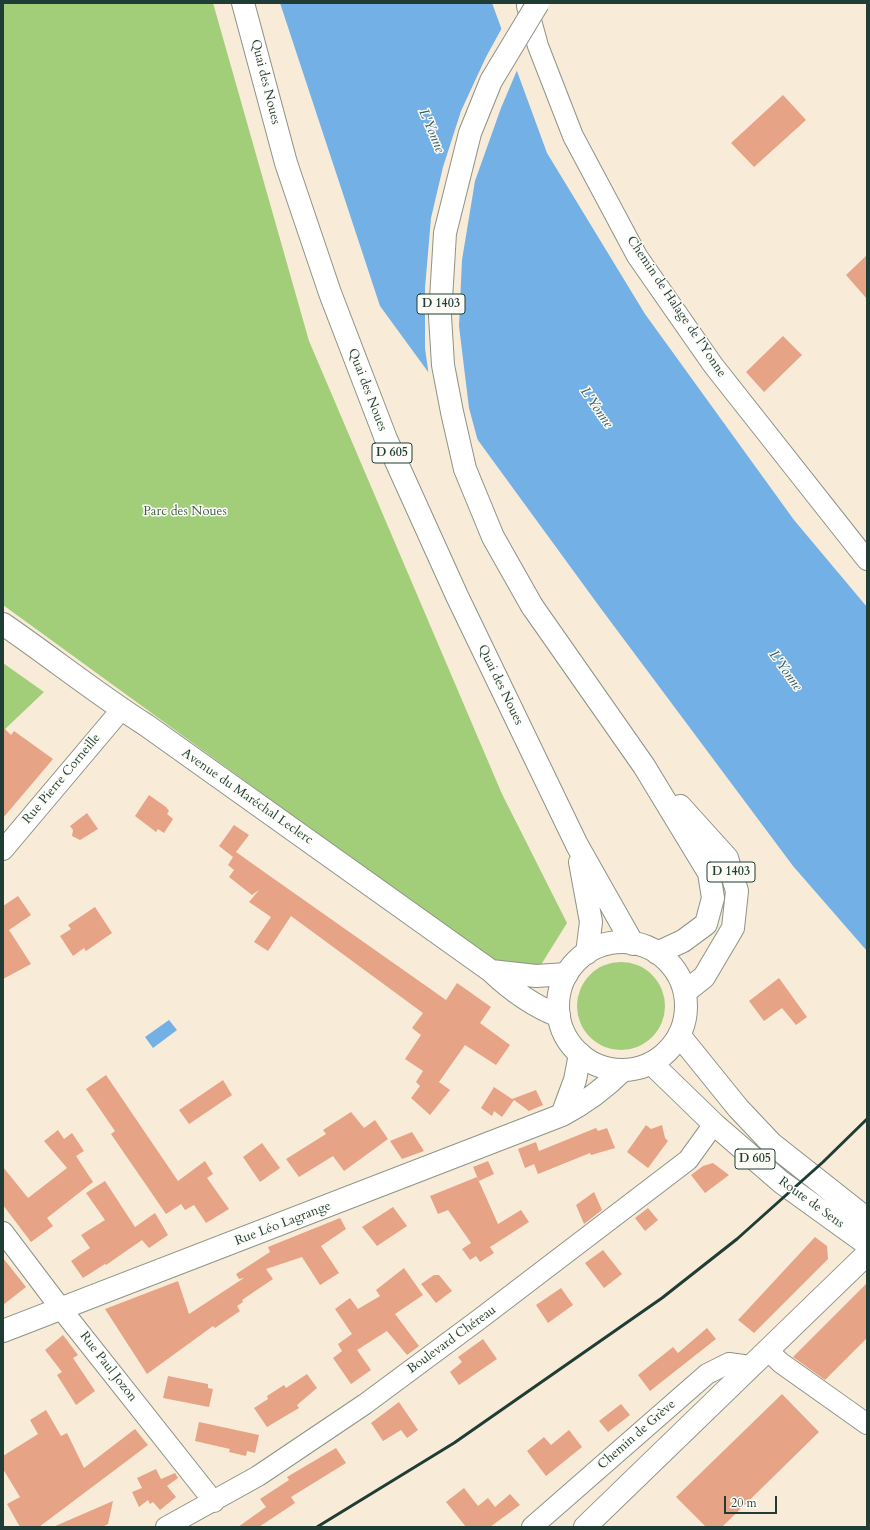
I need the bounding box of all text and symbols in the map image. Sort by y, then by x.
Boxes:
street label: Quai des Noues [247,38,283,126]
water label: L'Yonne [414,107,448,155]
street label: Chemin de Halage de l'Yonne [623,233,729,381]
road number: D 1403 [417,294,465,314]
street label: Quai des Noues [344,346,390,434]
water label: L'Yonne [576,384,616,432]
road number: D 605 [372,443,412,463]
park label: Parc des Noues [143,504,227,520]
street label: Quai des Noues [474,642,526,728]
water label: L'Yonne [765,648,805,694]
street label: Rue Pierre Corneille [20,731,104,827]
street label: Avenue du Maréchal Leclerc [178,746,316,848]
road number: D 1403 [707,862,755,882]
road number: D 605 [735,1149,775,1169]
street label: Route de Sens [775,1174,847,1232]
street label: Rue Léo Lagrange [233,1199,333,1249]
street label: Boulevard Chéreau [405,1303,499,1377]
street label: Rue Paul Jozon [76,1329,140,1405]
street label: Chemin de Grève [595,1397,679,1473]
scale bar [726,1488,779,1514]
text: 20 m [731,1495,757,1511]

